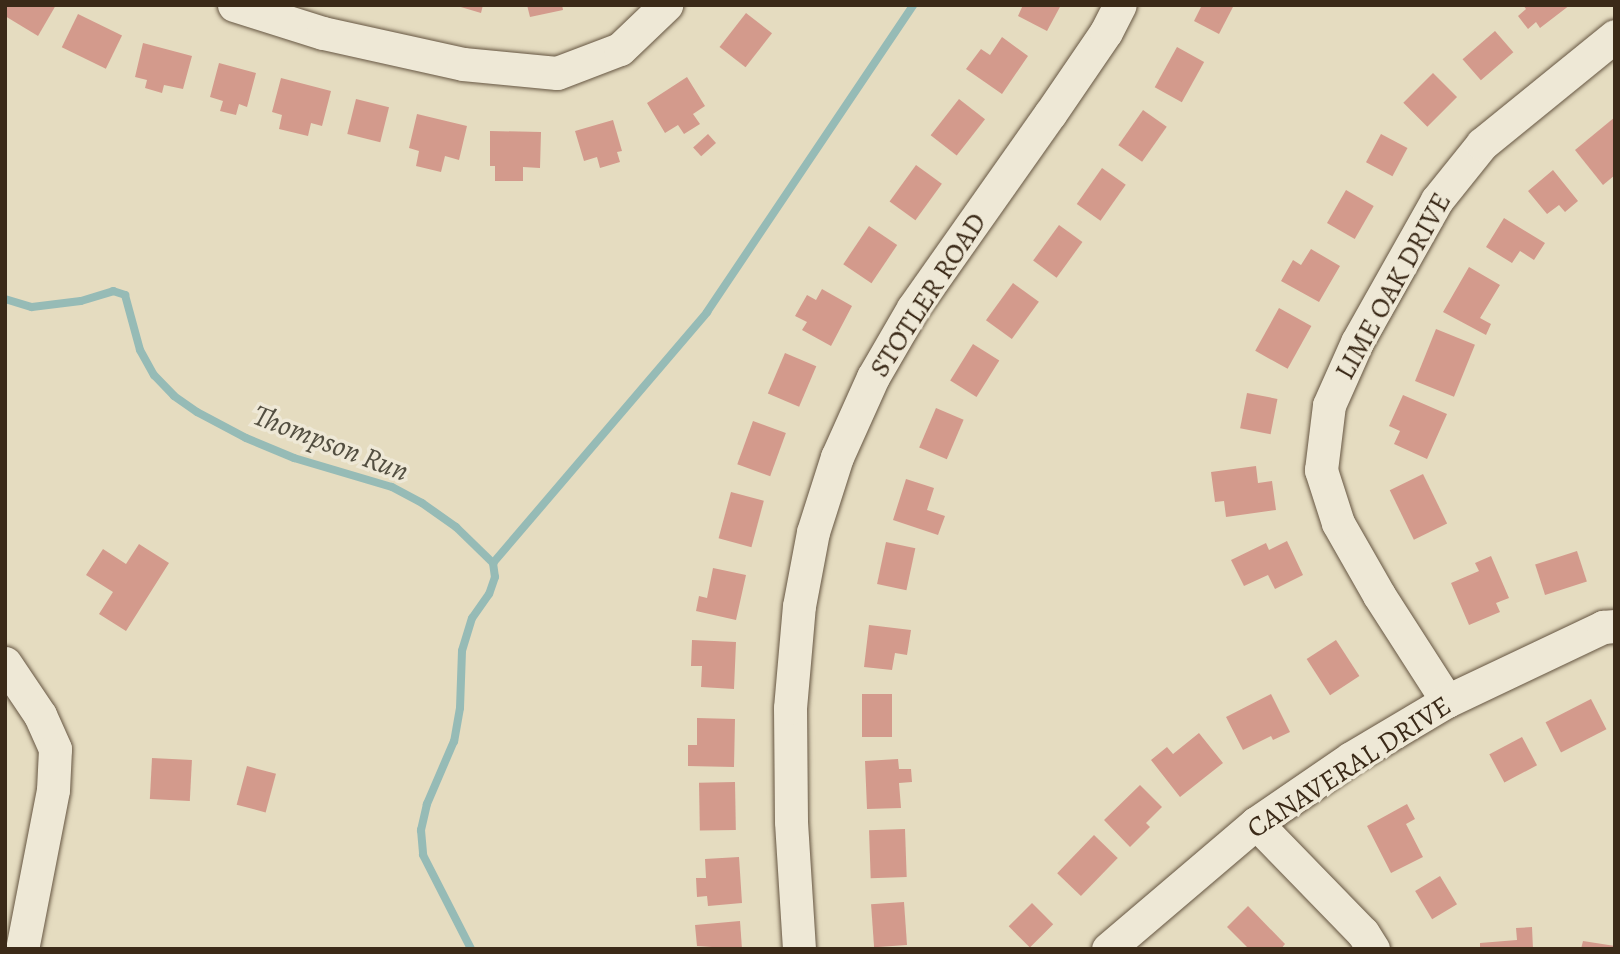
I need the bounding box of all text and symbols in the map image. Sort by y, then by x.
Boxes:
street label: LIME OAK DRIVE [1328,187,1458,385]
street label: STOTLER ROAD [862,207,994,383]
water label: Thompson Run [248,397,414,489]
street label: CANAVERAL DRIVE [1241,689,1457,845]

